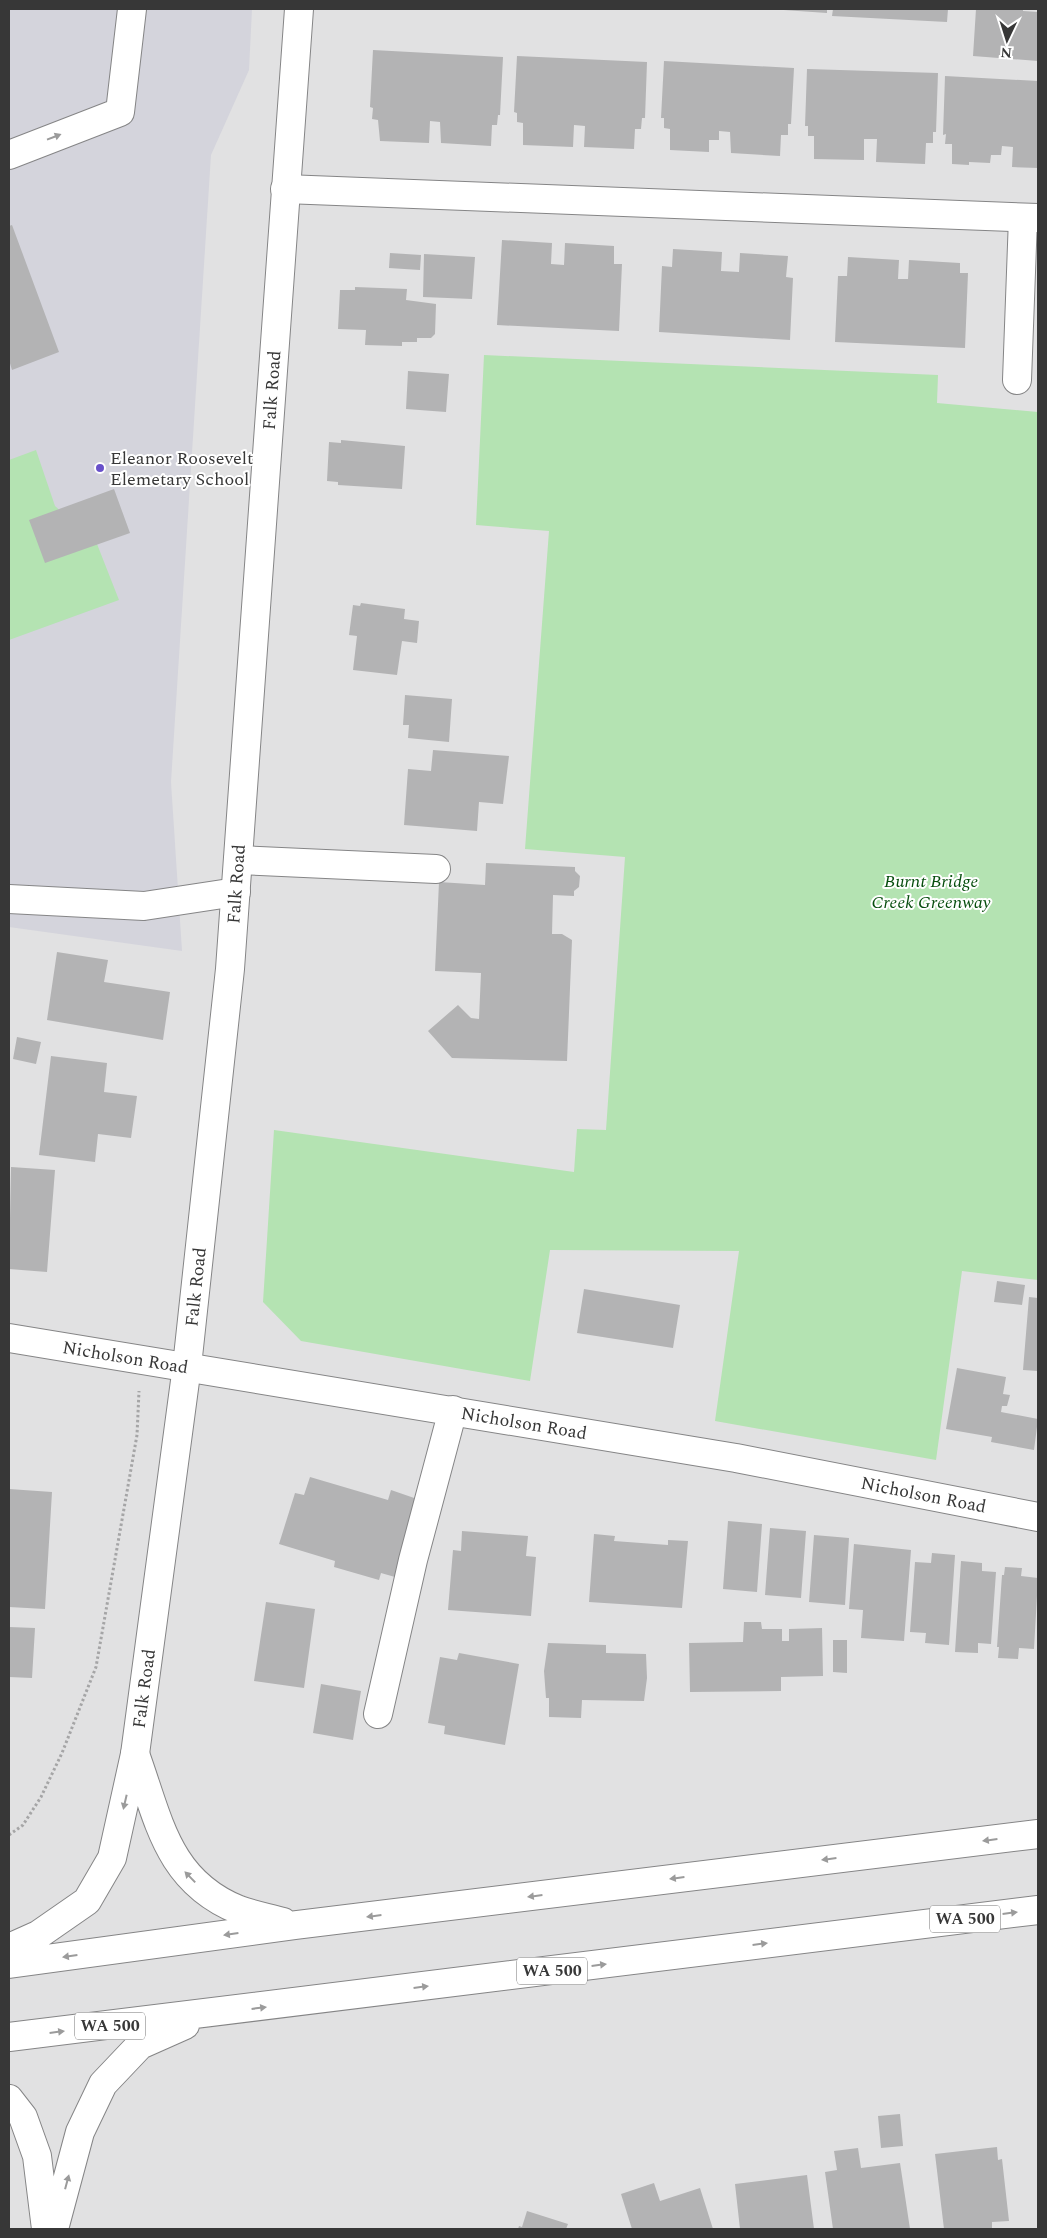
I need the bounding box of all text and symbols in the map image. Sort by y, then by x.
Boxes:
north arrow [982,15,1032,65]
text: N [1000,42,1013,63]
one-way arrow [47,133,61,141]
street label: Falk Road [255,349,288,431]
place label: Eleanor Roosevelt Elemetary School [110,445,253,493]
marker: Eleanor Roosevelt Elemetary School [94,462,106,474]
street label: Falk Road [220,843,252,925]
park label: Burnt Bridge Creek Greenway [871,868,991,916]
street label: Falk Road [178,1246,213,1328]
street label: Nicholson Road [60,1334,190,1381]
street label: Nicholson Road [459,1399,589,1447]
street label: Nicholson Road [859,1469,989,1520]
street label: Falk Road [125,1647,162,1730]
one-way arrow [121,1795,129,1810]
one-way arrow [982,1836,998,1844]
one-way arrow [820,1855,836,1863]
one-way arrow [184,1872,196,1884]
one-way arrow [668,1874,684,1882]
one-way arrow [527,1892,543,1900]
road number: WA 500 [930,1906,1000,1932]
one-way arrow [1002,1909,1018,1917]
one-way arrow [366,1912,382,1920]
one-way arrow [222,1930,238,1938]
one-way arrow [753,1940,769,1948]
one-way arrow [61,1952,77,1960]
road number: WA 500 [517,1958,587,1984]
one-way arrow [592,1961,608,1969]
one-way arrow [413,1983,429,1991]
one-way arrow [252,2003,268,2011]
road number: WA 500 [75,2012,145,2040]
one-way arrow [49,2028,65,2036]
one-way arrow [63,2175,71,2190]

